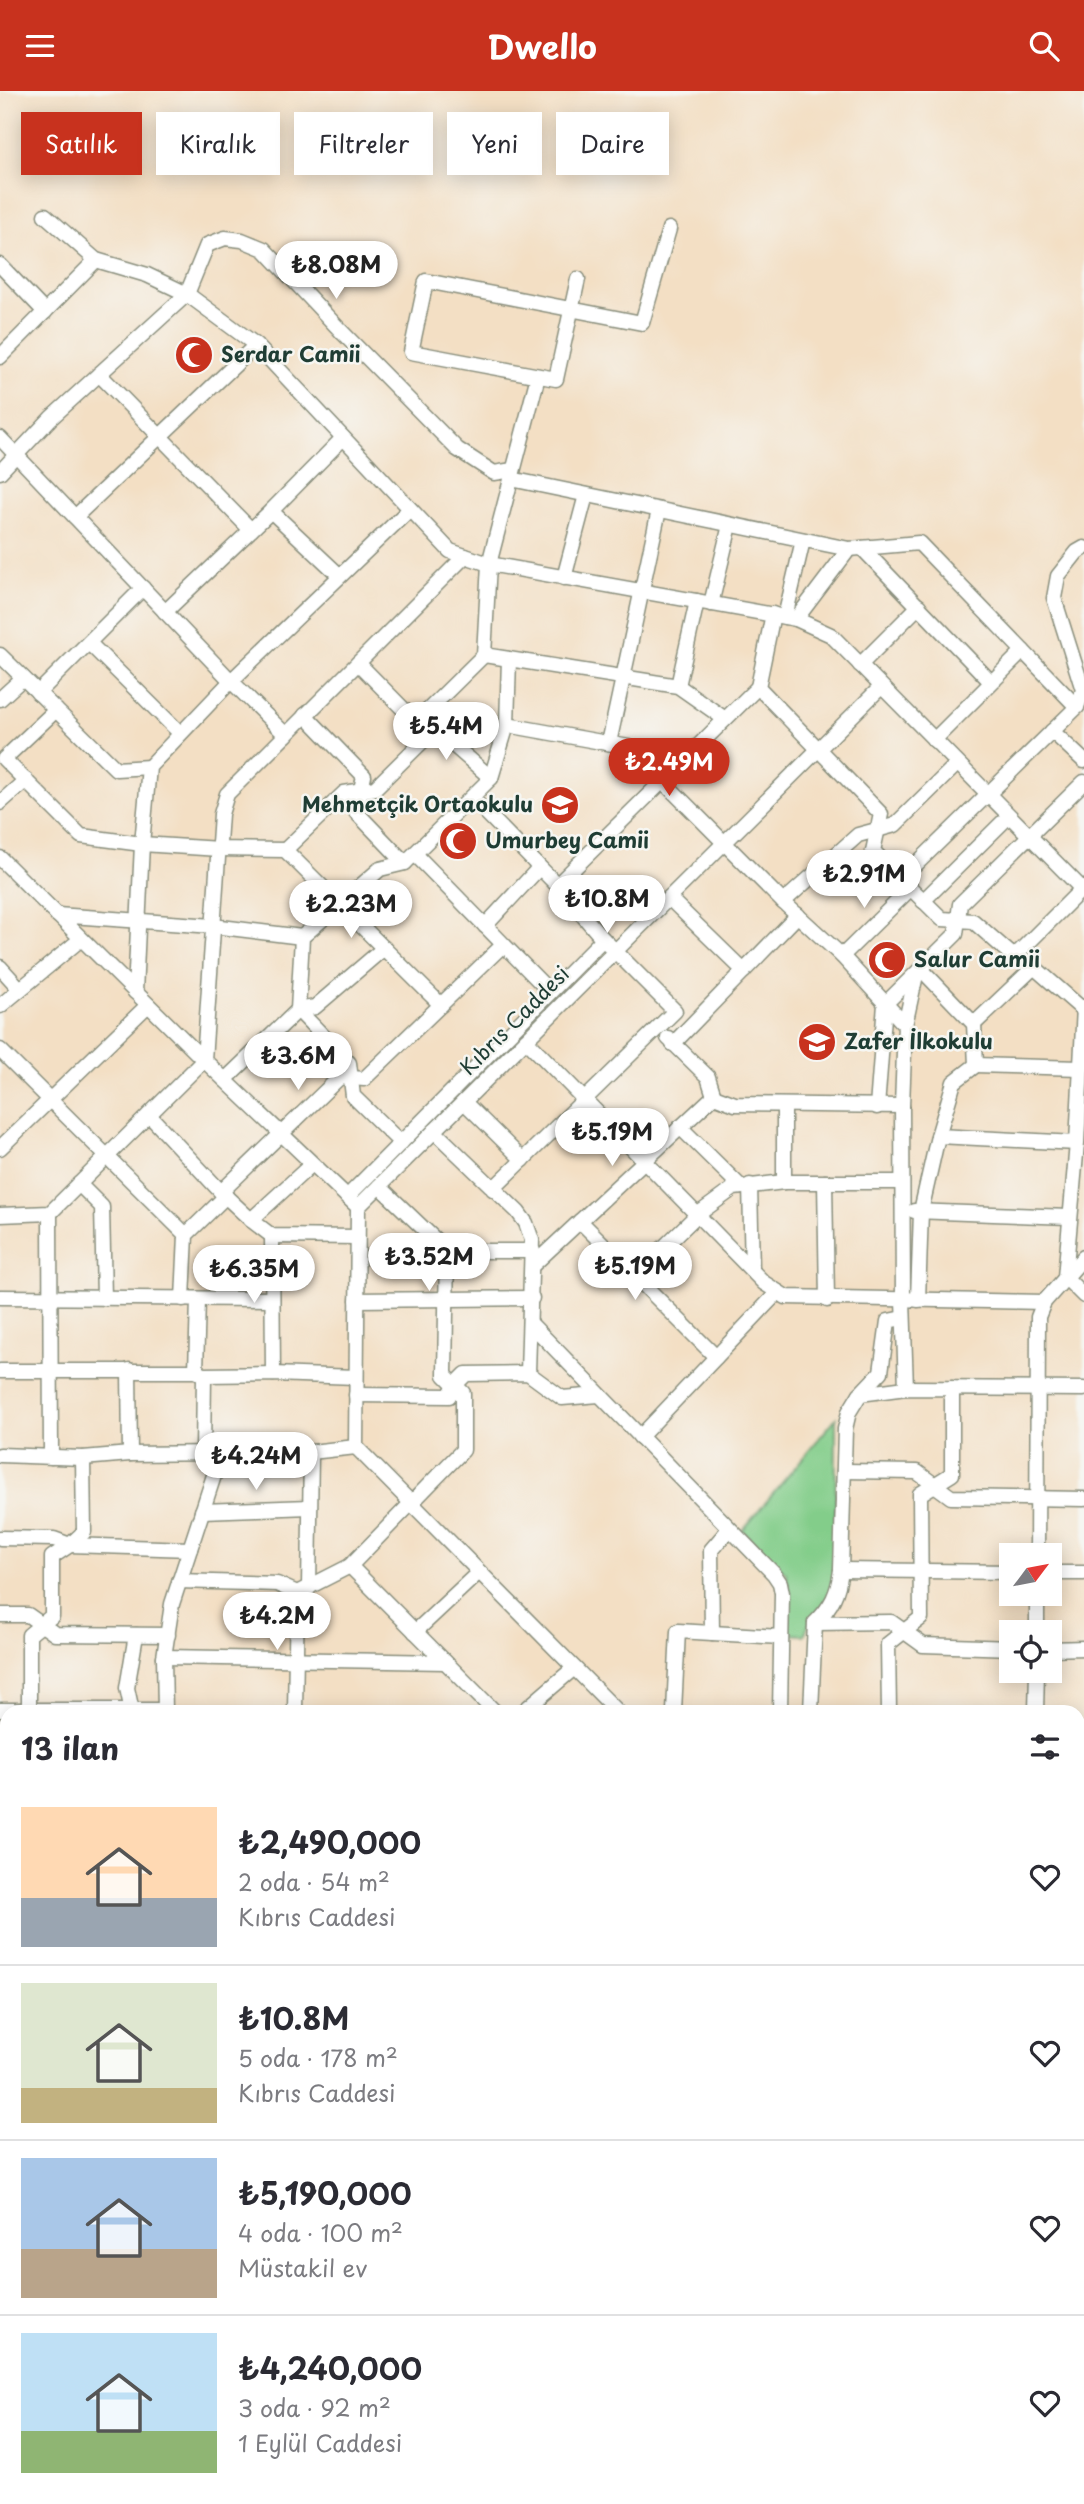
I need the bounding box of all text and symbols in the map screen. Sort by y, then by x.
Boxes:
text: Dwello [487,22,597,70]
icon: menu [21,27,59,65]
icon: search [1025,27,1063,65]
chip: Satılık [21,112,142,175]
chip: Kiralık [156,112,280,175]
chip: Filtreler [294,112,433,175]
chip: Yeni [447,112,542,175]
chip: Daire [556,112,669,175]
pin: ₺8.08M [279,241,393,301]
text: ₺8.08M [291,246,381,281]
mosque icon: Serdar Camii [173,334,215,376]
place label: Serdar Camii [221,337,361,369]
pin: ₺5.4M [397,703,495,762]
text: ₺5.4M [409,707,483,742]
pin: ₺2.49M [612,739,726,798]
text: ₺2.49M [625,743,713,778]
school or university icon: Mehmetçik Ortaokulu [539,784,581,826]
place label: Mehmetçik Ortaokulu [302,787,533,819]
mosque icon: Umurbey Camii [437,820,479,862]
place label: Umurbey Camii [485,823,649,855]
pin: ₺2.91M [807,851,921,910]
text: ₺2.91M [822,855,906,890]
pin: ₺10.8M [550,875,664,935]
text: ₺10.8M [564,880,650,915]
pin: ₺2.23M [294,881,408,940]
text: ₺2.23M [305,885,397,920]
mosque icon: Salur Camii [866,939,908,981]
place label: Salur Camii [914,942,1040,974]
street label: Kıbrıs Caddesi [451,957,576,1082]
school or university icon: Zafer İlkokulu [796,1021,838,1063]
place label: Zafer İlkokulu [844,1024,993,1056]
pin: ₺3.6M [249,1033,347,1092]
text: ₺3.6M [260,1037,336,1072]
pin: ₺5.19M [555,1109,669,1168]
text: ₺5.19M [571,1113,653,1148]
pin: ₺3.52M [372,1233,486,1293]
text: ₺3.52M [384,1238,474,1273]
pin: ₺5.19M [578,1243,692,1302]
pin: ₺6.35M [197,1245,311,1305]
text: ₺5.19M [594,1247,676,1282]
text: ₺6.35M [209,1250,299,1285]
pin: ₺4.24M [199,1433,313,1492]
text: ₺4.24M [211,1437,301,1472]
north arrow [999,1543,1062,1607]
map controls [999,1543,1062,1683]
pin: ₺4.2M [228,1593,326,1652]
text: ₺4.2M [239,1597,315,1632]
button: locate [999,1620,1062,1683]
text: 13 ilan [21,1725,119,1770]
icon: filters [1026,1728,1064,1766]
text: ₺2,490,000 [238,1819,421,1864]
icon: home [77,1835,161,1919]
icon: heart [1026,1858,1064,1896]
text: 2 oda · 54 m² [238,1864,390,1899]
text: Kıbrıs Caddesi [238,1899,395,1934]
text: ₺10.8M [238,1995,349,2040]
icon: home [77,2011,161,2095]
icon: heart [1026,2034,1064,2072]
text: 5 oda · 178 m² [238,2040,398,2075]
text: Kıbrıs Caddesi [238,2075,395,2110]
text: ₺5,190,000 [238,2170,412,2215]
icon: home [77,2186,161,2270]
icon: heart [1026,2209,1064,2247]
text: 4 oda · 100 m² [238,2215,403,2250]
text: Müstakil ev [238,2250,367,2285]
text: ₺4,240,000 [238,2345,422,2390]
icon: home [77,2361,161,2445]
icon: heart [1026,2384,1064,2422]
text: 3 oda · 92 m² [238,2390,391,2425]
text: 1 Eylül Caddesi [238,2425,402,2460]

